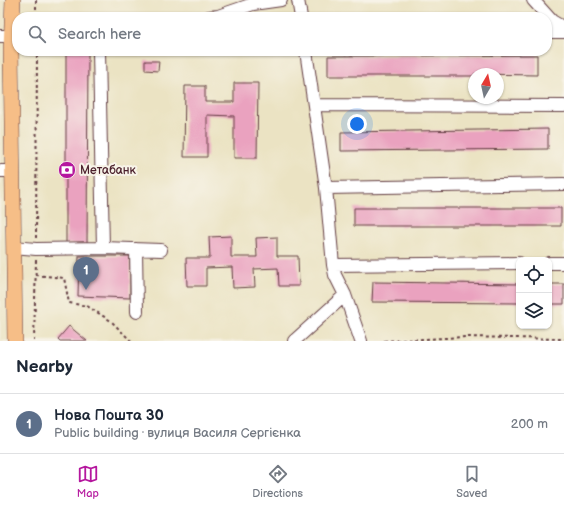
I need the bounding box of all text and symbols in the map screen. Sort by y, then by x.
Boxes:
search box [12,12,552,56]
icon: search [26,23,48,45]
text: Search here [58,25,141,44]
north arrow [468,68,504,104]
your location [347,114,367,134]
bank icon: Метабанк [57,160,77,180]
place label: Метабанк [80,163,137,178]
pin: 1 [73,257,99,290]
map controls [516,257,552,329]
button: locate [516,257,552,293]
button: layers [516,293,552,329]
text: Nearby [16,357,73,377]
text: Нова Пошта 30 [54,406,164,425]
text: 1 [26,416,32,432]
text: 200 m [511,416,548,432]
text: Public building · вулиця Василя Сергієнка [54,425,301,441]
tab: Map [77,463,99,500]
tab: Directions [252,463,303,500]
tab: Saved [456,463,487,500]

